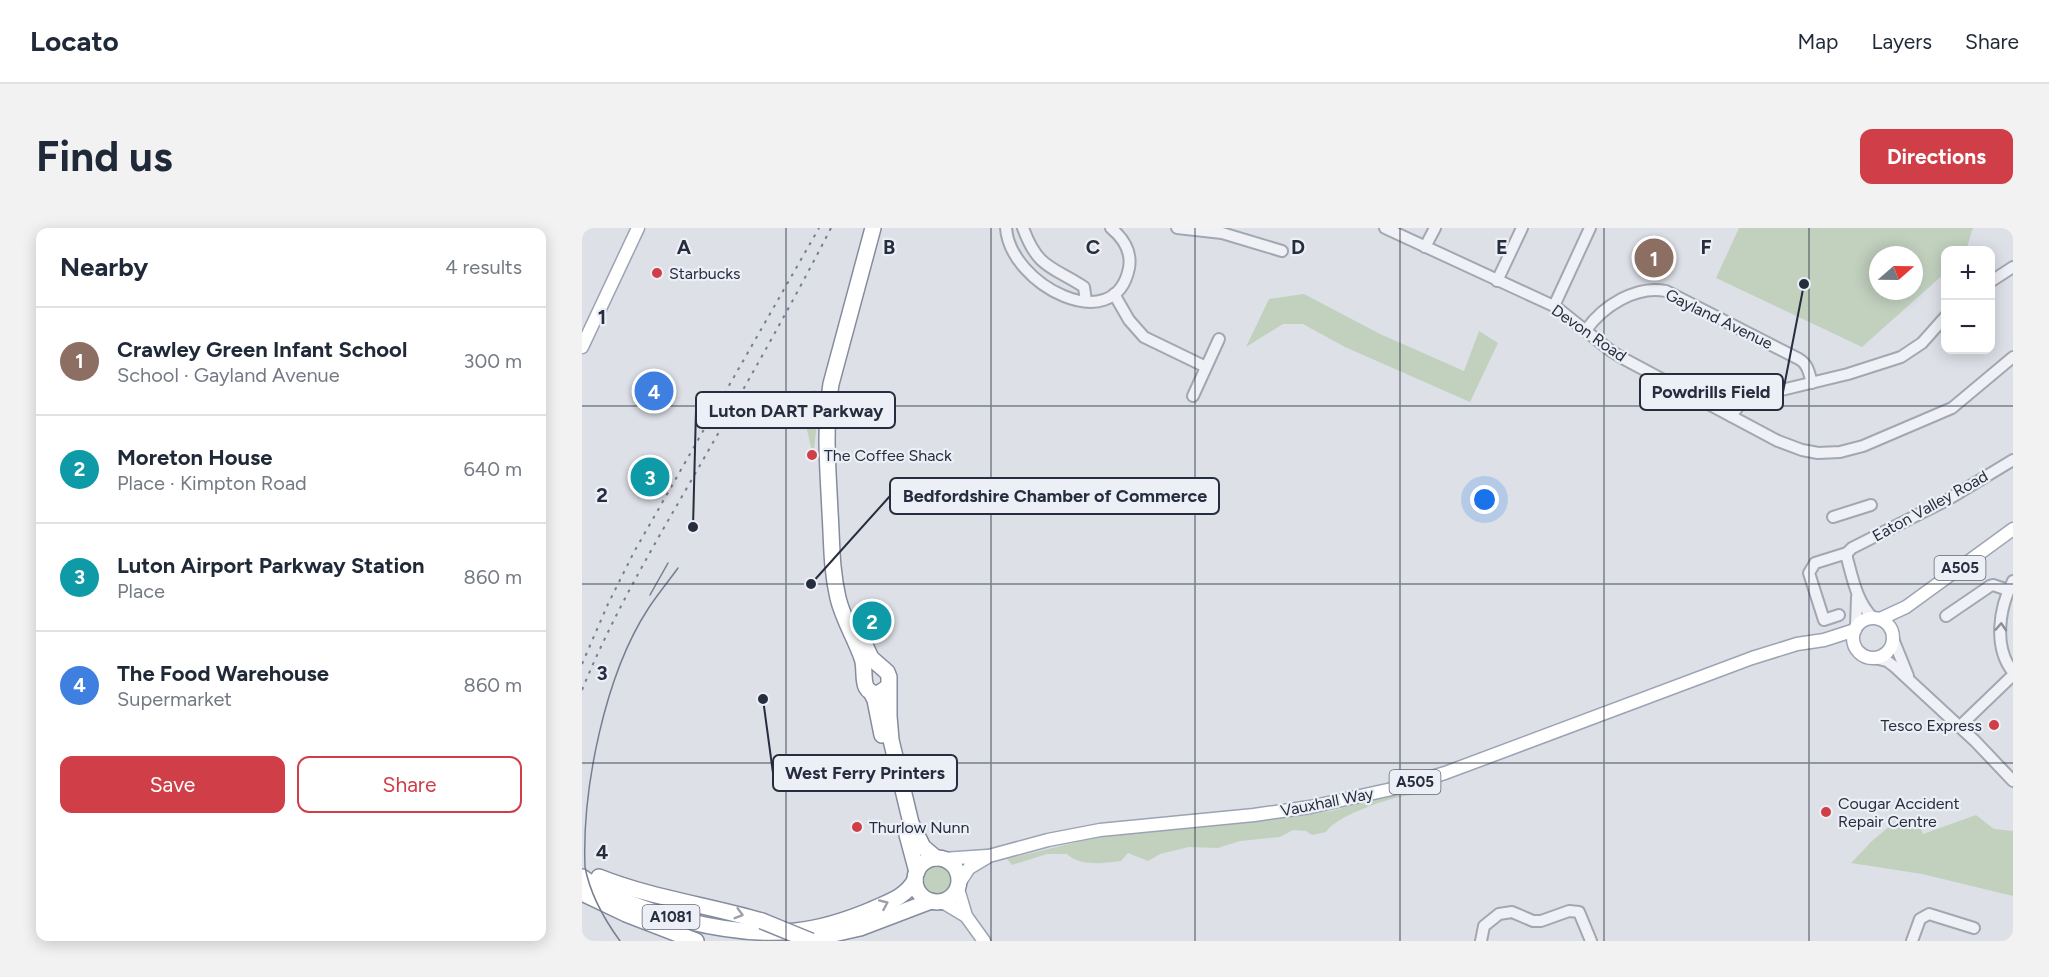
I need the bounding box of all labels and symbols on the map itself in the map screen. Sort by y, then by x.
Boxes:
text: A [677,235,692,259]
text: B [883,235,895,259]
text: C [1086,235,1100,259]
text: D [1291,235,1305,259]
text: E [1496,235,1508,259]
text: F [1700,235,1712,259]
pin: 1 [1634,236,1674,280]
north arrow [1869,246,1923,300]
place label: Starbucks [669,264,741,283]
marker: Starbucks [650,266,664,280]
street label: Gayland Avenue [1662,285,1776,353]
street label: Devon Road [1548,300,1630,366]
text: 1 [598,305,606,329]
pin: 4 [634,368,674,414]
callout: Powdrills Field [1640,374,1783,410]
text: Powdrills Field [1651,381,1771,403]
callout: Luton DART Parkway [696,392,895,428]
text: Luton DART Parkway [709,400,884,422]
place label: The Coffee Shack [824,446,952,465]
marker: The Coffee Shack [805,448,819,462]
pin: 3 [630,454,670,500]
street label: Eaton Valley Road [1869,466,1991,546]
callout: Bedfordshire Chamber of Commerce [890,478,1219,514]
text: 2 [596,483,608,507]
text: Bedfordshire Chamber of Commerce [903,485,1207,507]
your location [1470,485,1499,514]
road number: A505 [1934,556,1986,580]
pin: 2 [852,598,892,644]
one-way arrow [1994,623,2007,632]
text: 3 [596,661,608,685]
place label: Tesco Express [1880,716,1982,735]
marker: Tesco Express [1987,718,2001,732]
callout: West Ferry Printers [773,755,957,791]
text: West Ferry Printers [785,762,945,784]
road number: A505 [1390,770,1440,794]
street label: Vauxhall Way [1279,784,1376,820]
place label: Cougar Accident Repair Centre [1838,794,1960,831]
marker: Cougar Accident Repair Centre [1819,805,1833,819]
place label: Thurlow Nunn [869,818,969,837]
marker: Thurlow Nunn [850,820,864,834]
text: 4 [596,840,609,864]
one-way arrow [877,899,888,911]
road number: A1081 [642,905,700,929]
one-way arrow [734,907,744,920]

